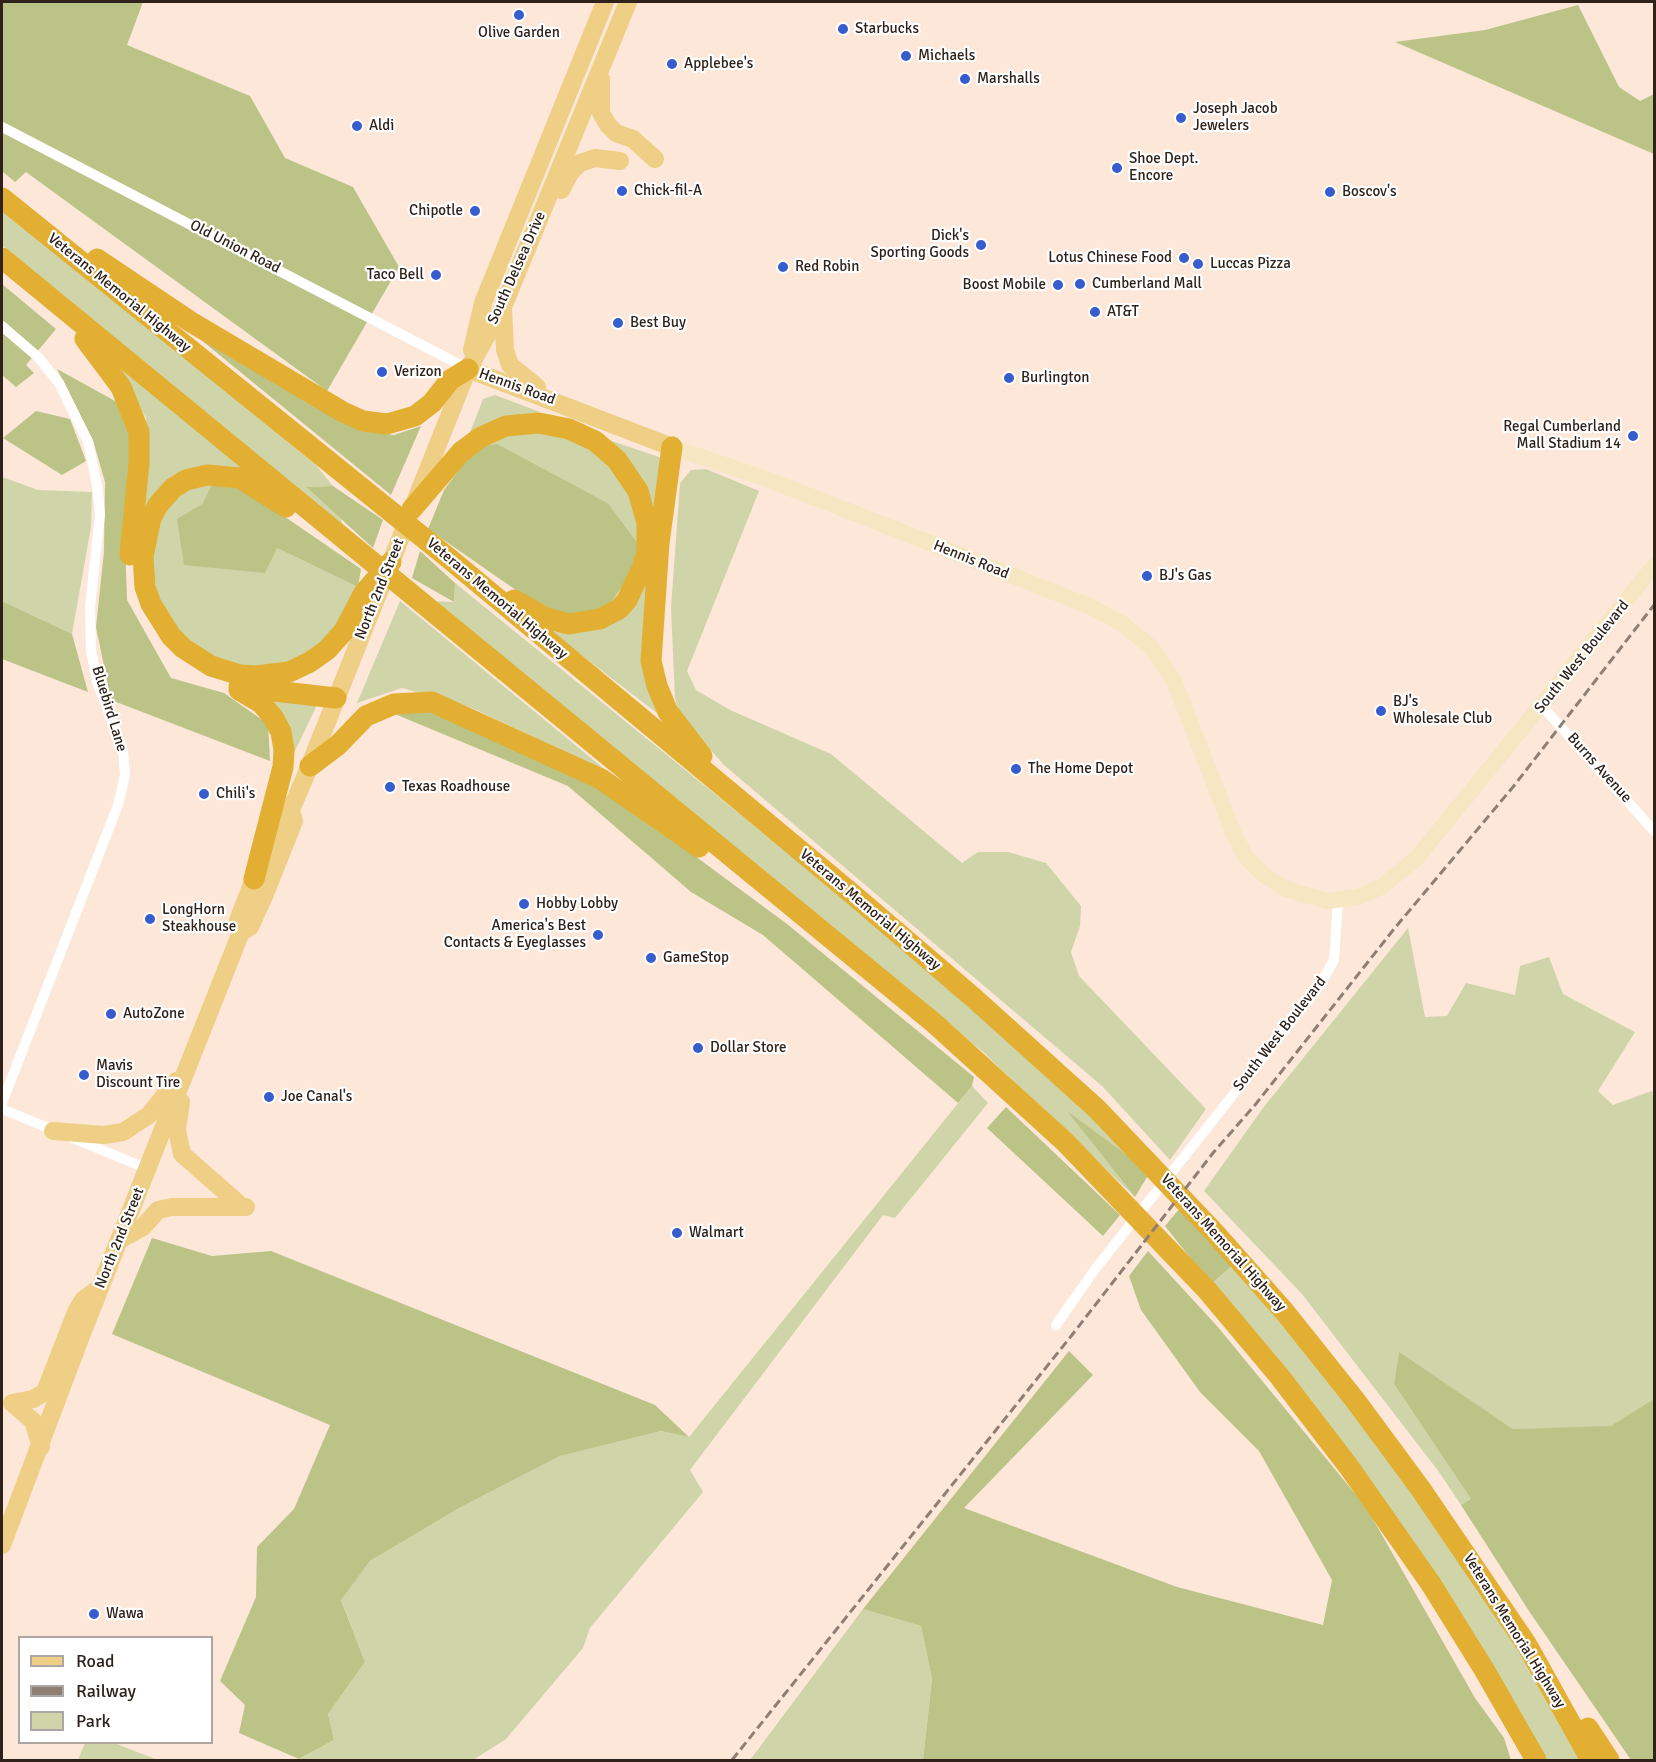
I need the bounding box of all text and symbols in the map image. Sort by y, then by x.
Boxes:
marker: Olive Garden [512,8,526,22]
place label: Starbucks [855,20,919,38]
marker: Starbucks [836,22,850,36]
place label: Olive Garden [478,24,560,42]
place label: Michaels [918,47,975,65]
marker: Michaels [899,49,913,63]
place label: Applebee's [684,55,753,73]
marker: Applebee's [665,57,679,71]
place label: Marshalls [977,70,1040,88]
marker: Marshalls [958,72,972,86]
place label: Joseph Jacob Jewelers [1193,100,1278,135]
marker: Joseph Jacob Jewelers [1174,111,1188,125]
place label: Aldi [369,117,394,135]
marker: Aldi [350,119,364,133]
place label: Shoe Dept. Encore [1129,150,1198,185]
marker: Shoe Dept. Encore [1110,161,1124,175]
place label: Chick-fil-A [634,182,702,200]
place label: Boscov's [1342,183,1397,201]
marker: Chick-fil-A [615,184,629,198]
marker: Boscov's [1323,185,1337,199]
place label: Chipotle [409,202,463,220]
marker: Chipotle [468,204,482,218]
street label: South Delsea Drive [484,209,550,327]
street label: Old Union Road [187,216,283,278]
place label: Dick's Sporting Goods [870,227,969,262]
street label: Veterans Memorial Highway [44,230,194,356]
marker: Dick's Sporting Goods [974,238,988,252]
place label: Lotus Chinese Food [1048,249,1172,267]
marker: Lotus Chinese Food [1177,251,1191,265]
place label: Luccas Pizza [1210,255,1291,273]
marker: Luccas Pizza [1191,257,1205,271]
place label: Red Robin [795,258,859,276]
marker: Red Robin [776,260,790,274]
place label: Taco Bell [367,266,424,284]
marker: Taco Bell [429,268,443,282]
place label: Cumberland Mall [1092,275,1202,293]
place label: Boost Mobile [963,276,1046,294]
marker: Cumberland Mall [1073,277,1087,291]
marker: Boost Mobile [1051,278,1065,292]
place label: AT&T [1107,303,1139,321]
marker: AT&T [1088,305,1102,319]
place label: Best Buy [630,314,686,332]
marker: Best Buy [611,316,625,330]
place label: Verizon [394,363,442,381]
marker: Verizon [375,365,389,379]
street label: Hennis Road [476,365,558,409]
place label: Burlington [1021,369,1089,387]
marker: Burlington [1002,371,1016,385]
place label: Regal Cumberland Mall Stadium 14 [1503,418,1621,453]
marker: Regal Cumberland Mall Stadium 14 [1626,429,1640,443]
street label: Veterans Memorial Highway [423,535,571,663]
street label: North 2nd Street [352,536,408,642]
street label: Hennis Road [931,537,1011,583]
place label: BJ's Gas [1159,567,1212,585]
marker: BJ's Gas [1140,569,1154,583]
street label: South West Boulevard [1531,597,1633,717]
street label: Bluebird Lane [87,664,131,754]
place label: BJ's Wholesale Club [1393,693,1492,728]
marker: BJ's Wholesale Club [1374,704,1388,718]
street label: Burns Avenue [1563,729,1635,807]
place label: The Home Depot [1028,760,1133,778]
marker: The Home Depot [1009,762,1023,776]
place label: Texas Roadhouse [402,778,510,796]
marker: Texas Roadhouse [383,780,397,794]
place label: Chili's [216,785,255,803]
marker: Chili's [197,787,211,801]
street label: Veterans Memorial Highway [796,846,944,974]
place label: Hobby Lobby [536,895,618,913]
marker: Hobby Lobby [517,897,531,911]
place label: LongHorn Steakhouse [162,901,236,936]
marker: LongHorn Steakhouse [143,912,157,926]
place label: America's Best Contacts & Eyeglasses [444,917,586,952]
marker: America's Best Contacts & Eyeglasses [591,928,605,942]
place label: GameStop [663,949,729,967]
marker: GameStop [644,951,658,965]
street label: South West Boulevard [1230,973,1330,1095]
place label: AutoZone [123,1005,185,1023]
marker: AutoZone [104,1007,118,1021]
place label: Dollar Store [710,1039,787,1057]
marker: Dollar Store [691,1041,705,1055]
place label: Mavis Discount Tire [96,1057,180,1092]
marker: Mavis Discount Tire [77,1068,91,1082]
place label: Joe Canal's [281,1088,352,1106]
marker: Joe Canal's [262,1090,276,1104]
street label: Veterans Memorial Highway [1157,1171,1289,1315]
street label: North 2nd Street [92,1185,148,1291]
place label: Walmart [689,1224,744,1242]
marker: Walmart [670,1226,684,1240]
street label: Veterans Memorial Highway [1459,1550,1569,1712]
place label: Wawa [106,1605,144,1623]
marker: Wawa [87,1607,101,1621]
legend [18,1636,213,1744]
text: Road [76,1650,115,1672]
text: Railway [76,1680,136,1702]
text: Park [76,1710,111,1732]

